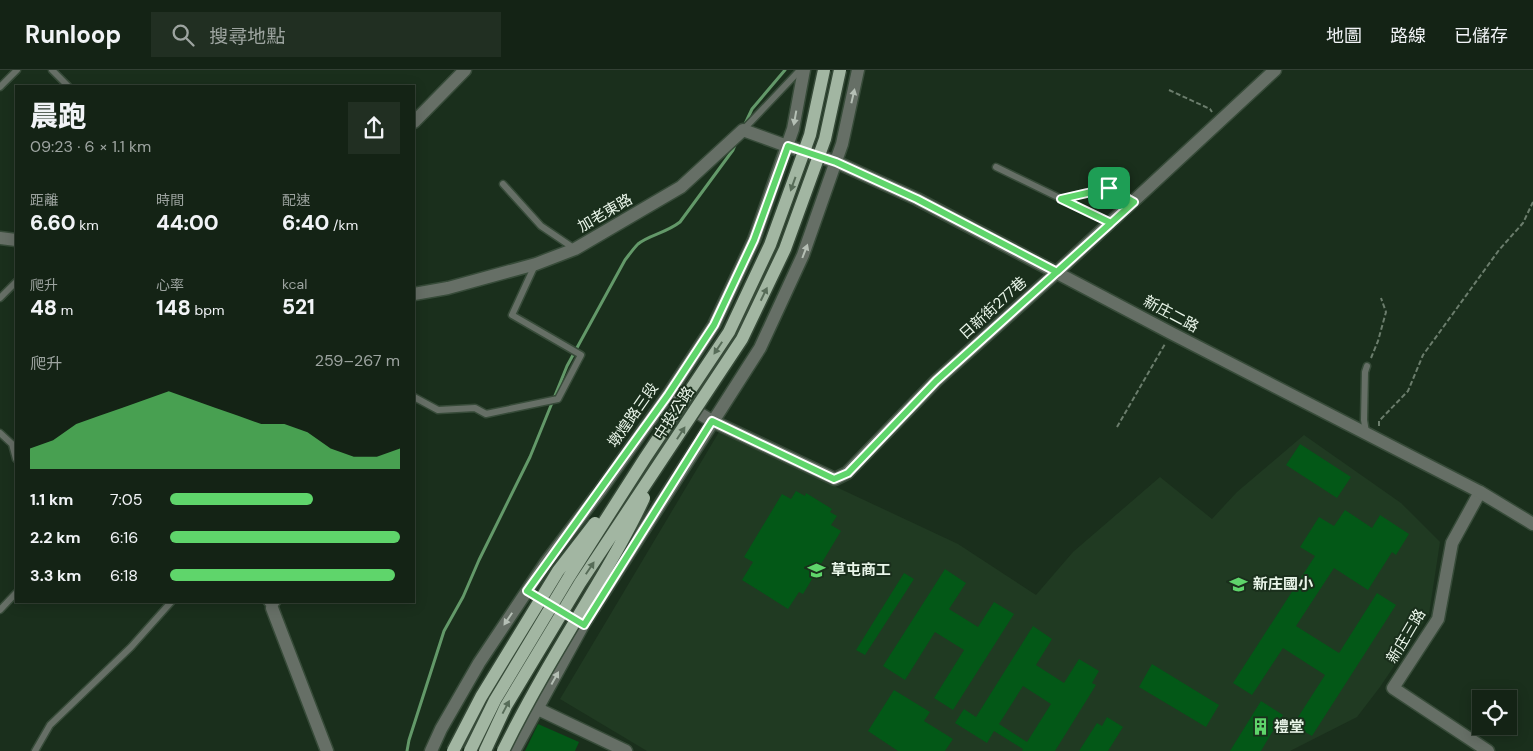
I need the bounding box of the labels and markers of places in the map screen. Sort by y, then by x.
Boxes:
pin [1088,167,1130,209]
school or university icon: 草屯商工 [807,560,827,580]
place label: 草屯商工 [831,560,891,580]
school or university icon: 新庄國小 [1229,574,1249,594]
place label: 新庄國小 [1253,574,1314,594]
building icon: 禮堂 [1250,717,1270,737]
place label: 禮堂 [1274,717,1304,737]

